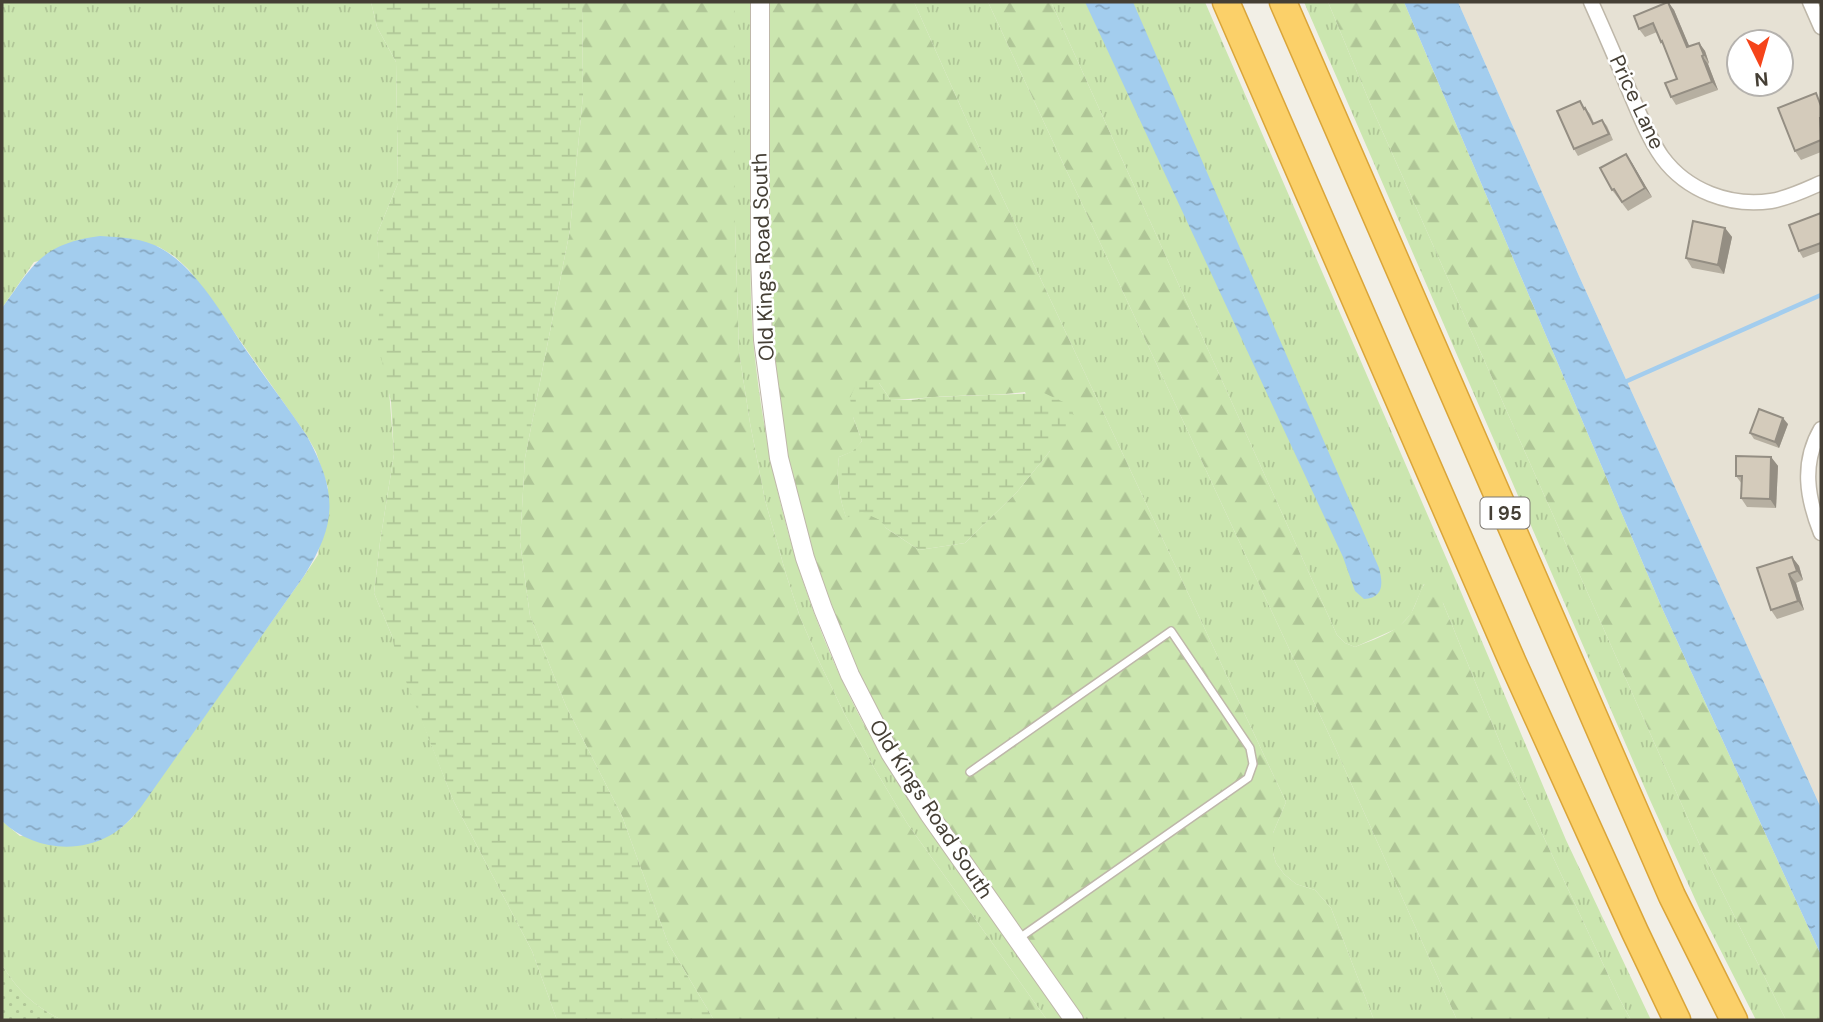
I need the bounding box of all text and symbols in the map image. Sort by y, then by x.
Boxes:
north arrow [1725,28,1795,98]
street label: Price Lane [1603,50,1671,154]
text: N [1753,66,1769,92]
street label: Old Kings Road South [745,152,781,362]
road number: I 95 [1480,498,1530,528]
street label: Old Kings Road South [863,714,999,904]

